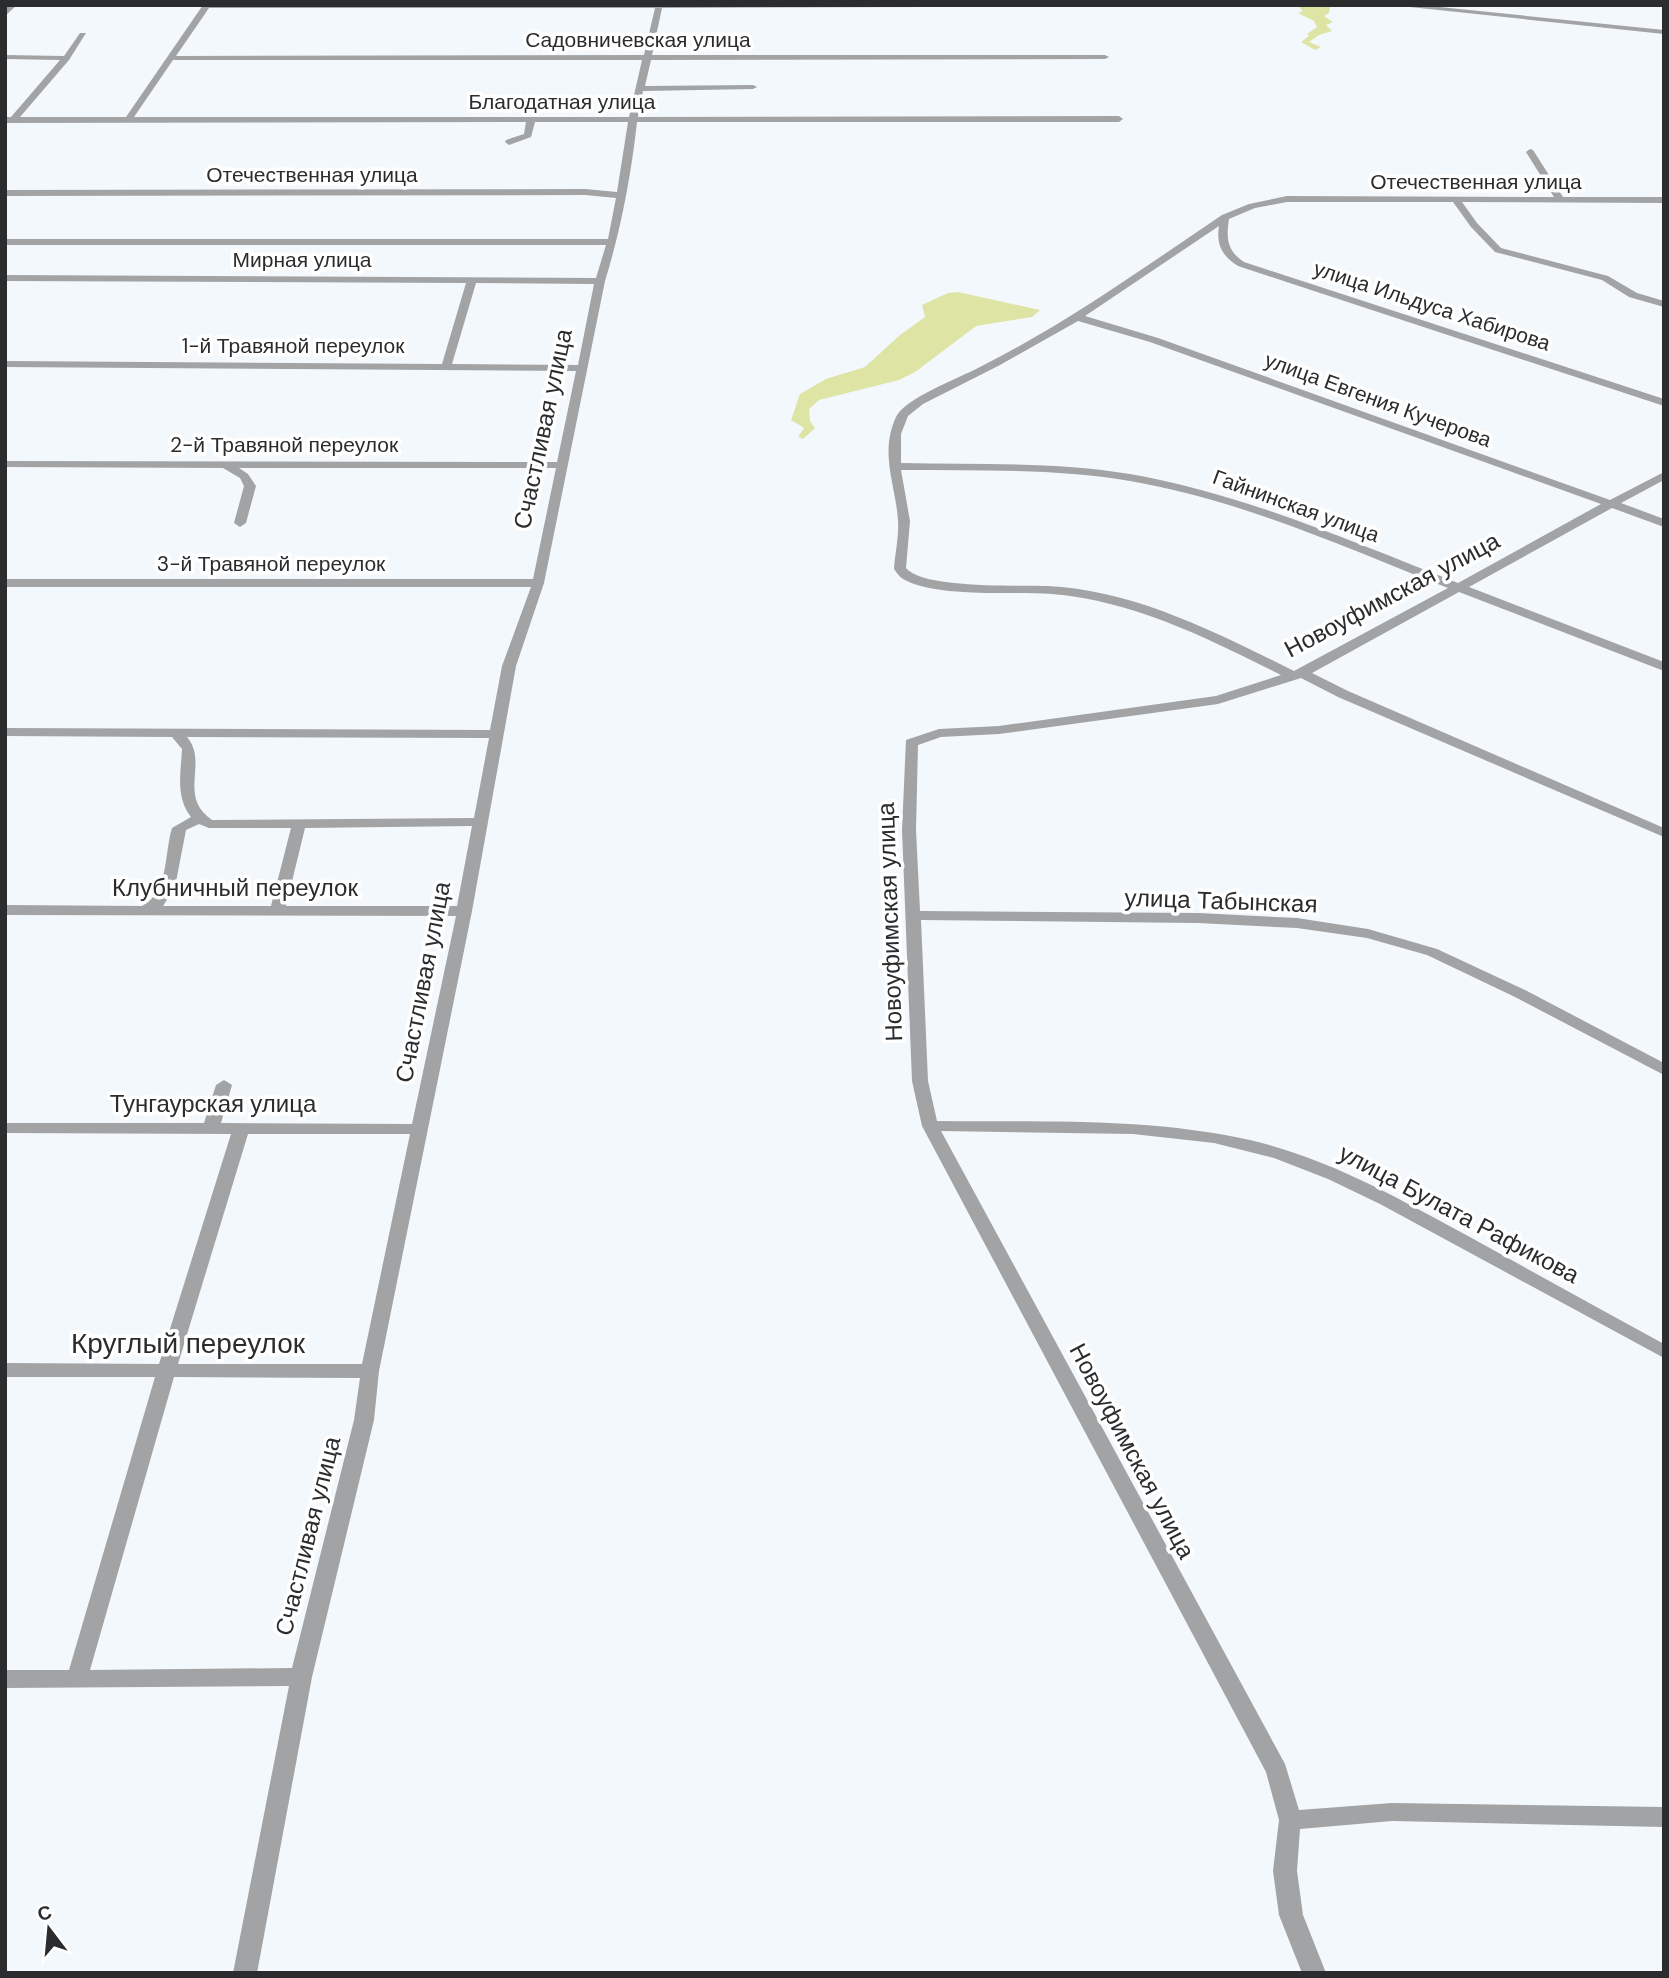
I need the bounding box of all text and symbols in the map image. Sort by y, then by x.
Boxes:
street label: Садовничевская улица [525,26,751,54]
street label: Благодатная улица [469,88,656,116]
street label: Отечественная улица [206,161,418,189]
street label: Отечественная улица [1370,168,1582,196]
street label: Мирная улица [233,246,372,274]
street label: улица Ильдуса Хабирова [1310,254,1554,358]
street label: Счастливая улица [506,325,579,532]
street label: 1-й Травяной переулок [182,332,405,360]
street label: улица Евгения Кучерова [1261,346,1495,454]
street label: 2-й Травяной переулок [170,431,399,459]
street label: Гайнинская улица [1209,463,1383,549]
street label: Новоуфимская улица [1279,524,1505,664]
street label: 3-й Травяной переулок [157,550,386,578]
street label: Новоуфимская улица [870,801,909,1042]
street label: Клубничный переулок [112,872,358,903]
street label: Счастливая улица [388,878,457,1085]
street label: улица Табынская [1124,882,1318,919]
street label: Тунгаурская улица [110,1088,317,1119]
street label: улица Булата Рафикова [1334,1137,1585,1290]
street label: Круглый переулок [71,1325,306,1362]
street label: Новоуфимская улица [1063,1338,1203,1564]
street label: Счастливая улица [268,1433,347,1639]
north arrow [14,1894,84,1964]
text: С [34,1899,55,1927]

